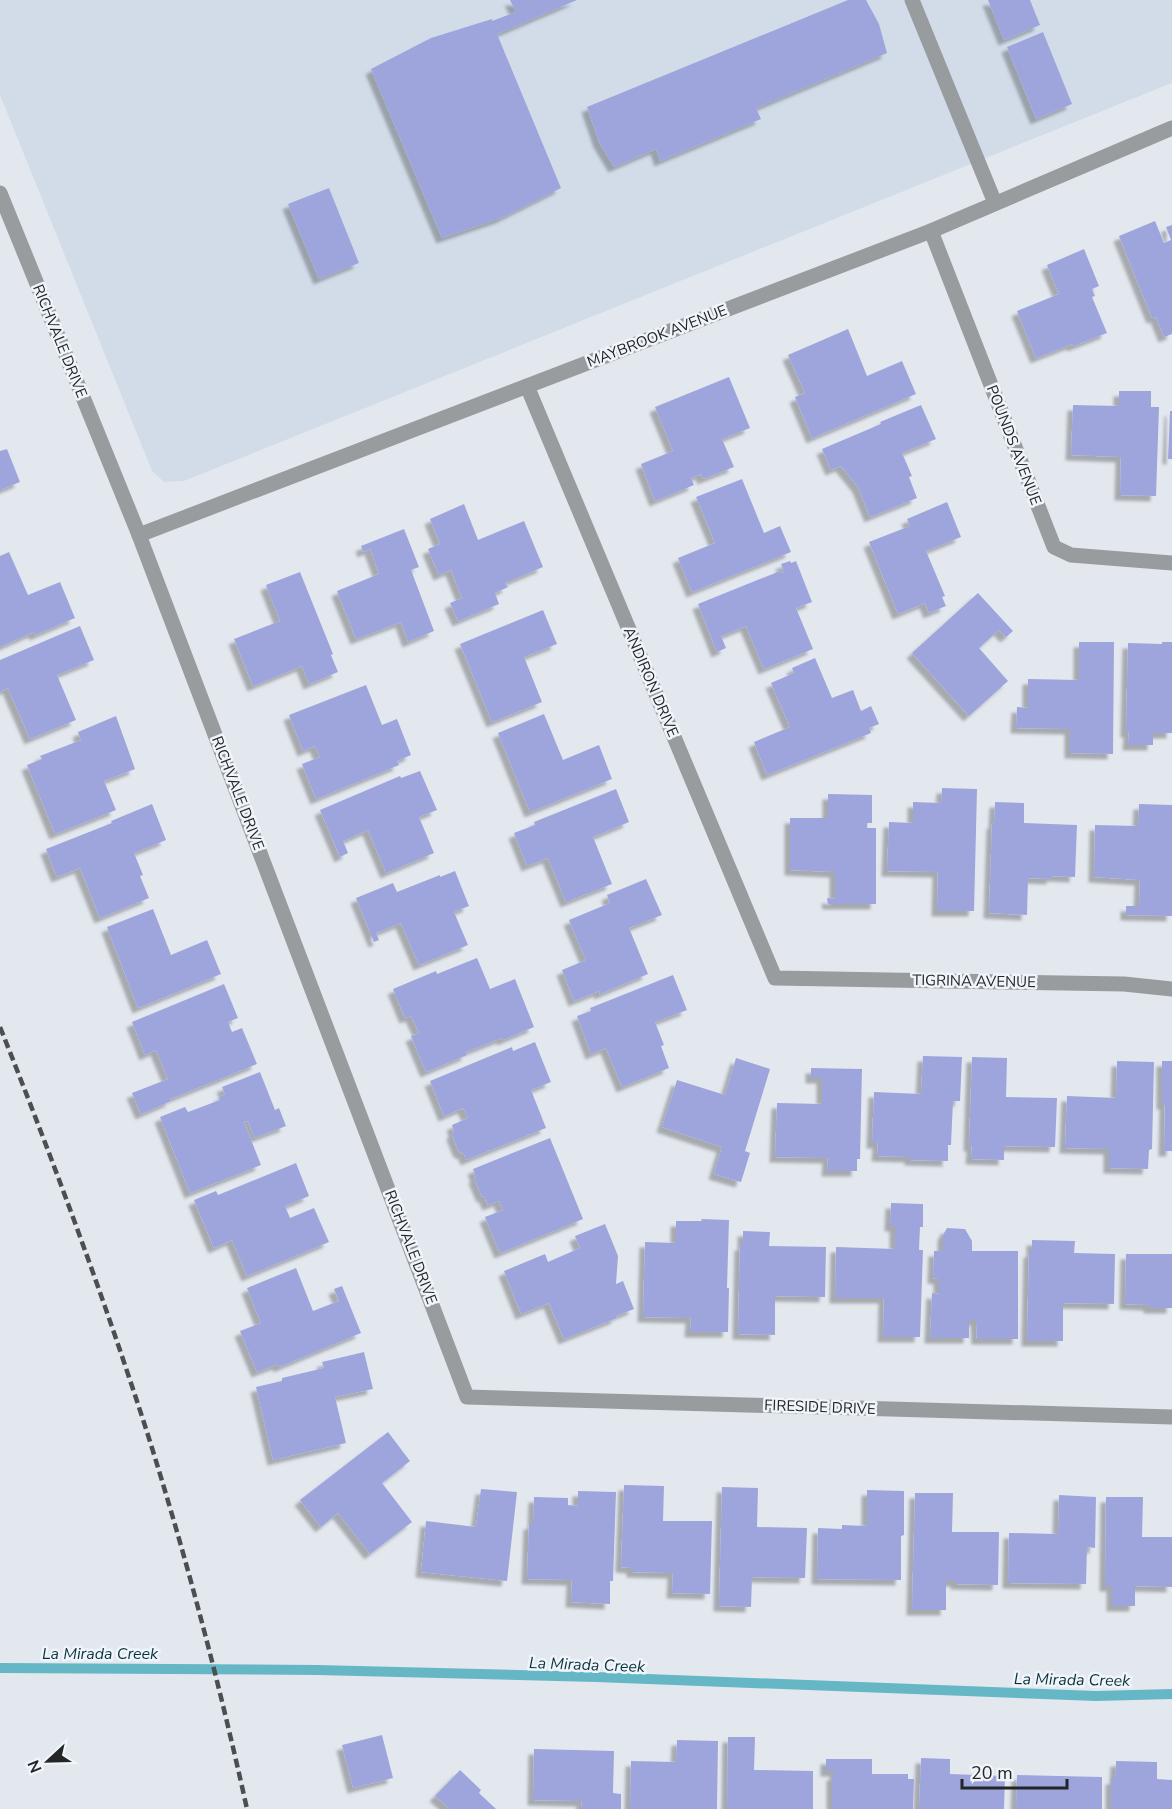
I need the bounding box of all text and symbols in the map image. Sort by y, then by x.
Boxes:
street label: RICHVALE DRIVE [28,281,92,401]
street label: MAYBROOK AVENUE [584,300,730,372]
street label: POUNDS AVENUE [982,382,1046,508]
street label: ANDIRON DRIVE [619,624,683,740]
street label: RICHVALE DRIVE [207,733,269,853]
street label: TIGRINA AVENUE [912,970,1036,992]
street label: RICHVALE DRIVE [380,1187,442,1307]
street label: FIRESIDE DRIVE [764,1395,876,1419]
water label: La Mirada Creek [42,1643,159,1665]
water label: La Mirada Creek [529,1652,646,1678]
water label: La Mirada Creek [1014,1668,1131,1692]
north arrow [18,1731,78,1791]
scale bar [962,1752,1067,1790]
text: N [23,1757,47,1776]
text: 20 m [971,1761,1013,1785]

